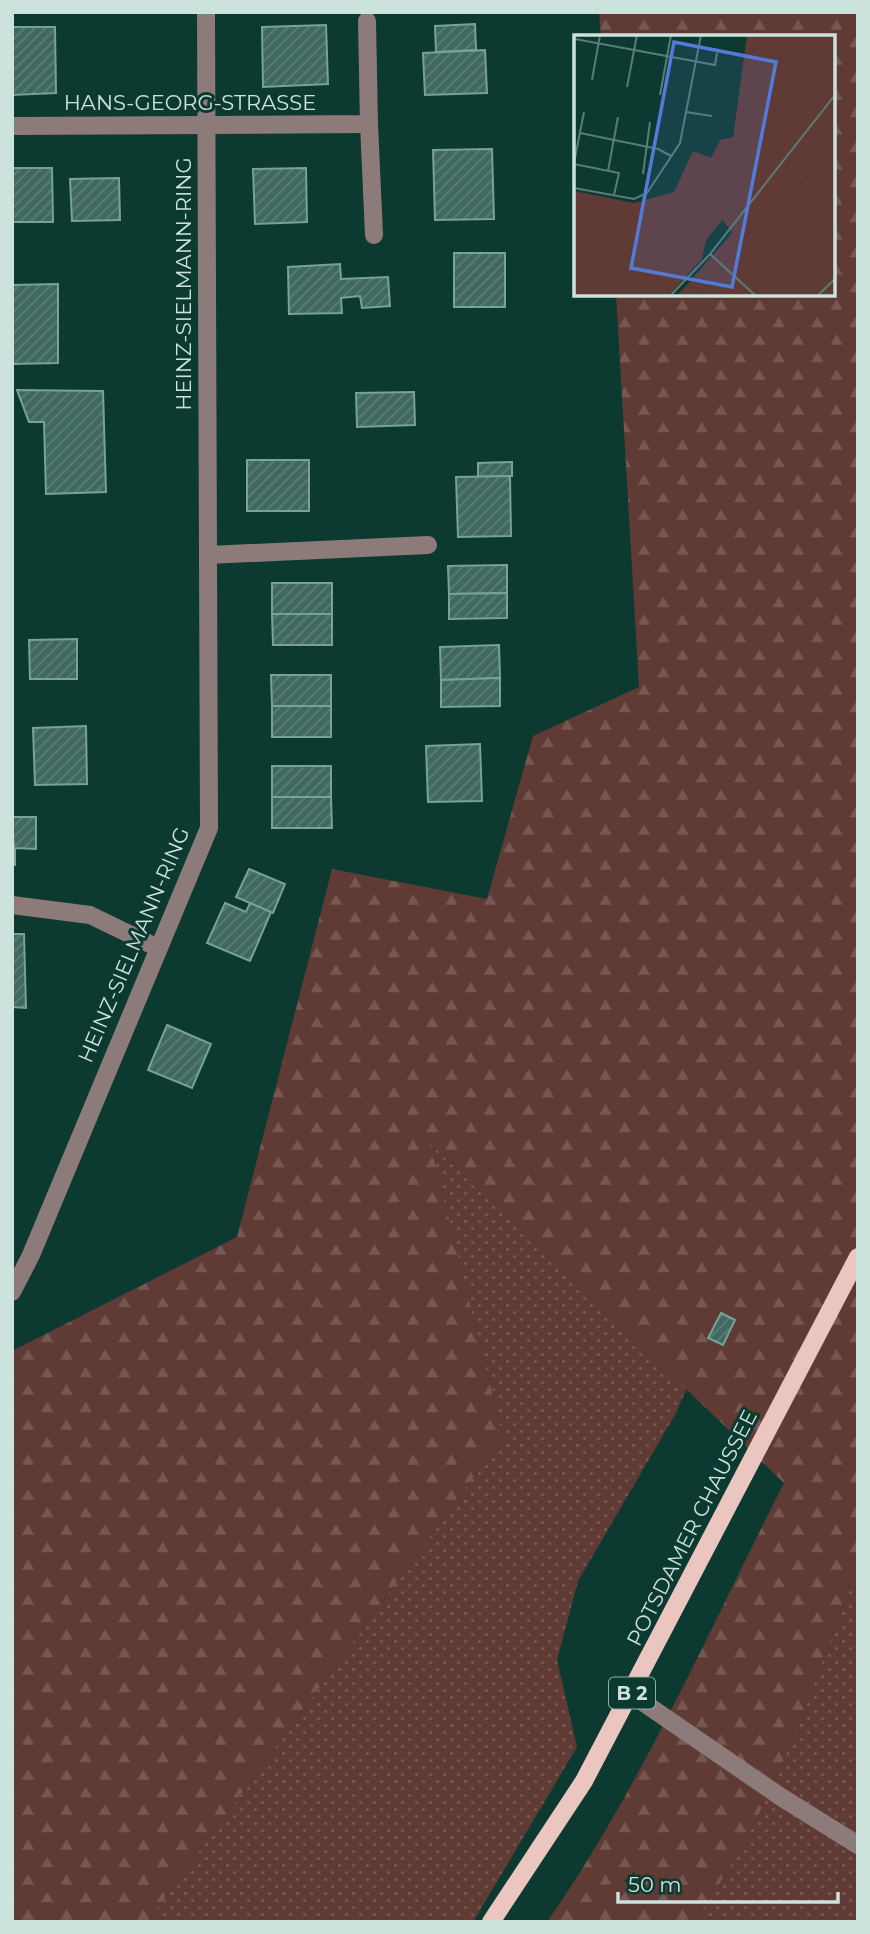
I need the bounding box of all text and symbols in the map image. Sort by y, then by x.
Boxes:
inset map [574,35,835,296]
street label: HANS-GEORG-STRASSE [64,90,316,115]
street label: HEINZ-SIELMANN-RING [171,157,196,411]
street label: HEINZ-SIELMANN-RING [73,823,195,1066]
street label: POTSDAMER CHAUSSEE [621,1406,762,1650]
road number: B 2 [609,1678,655,1708]
scale bar [618,1860,838,1904]
text: 50 m [628,1872,682,1897]

